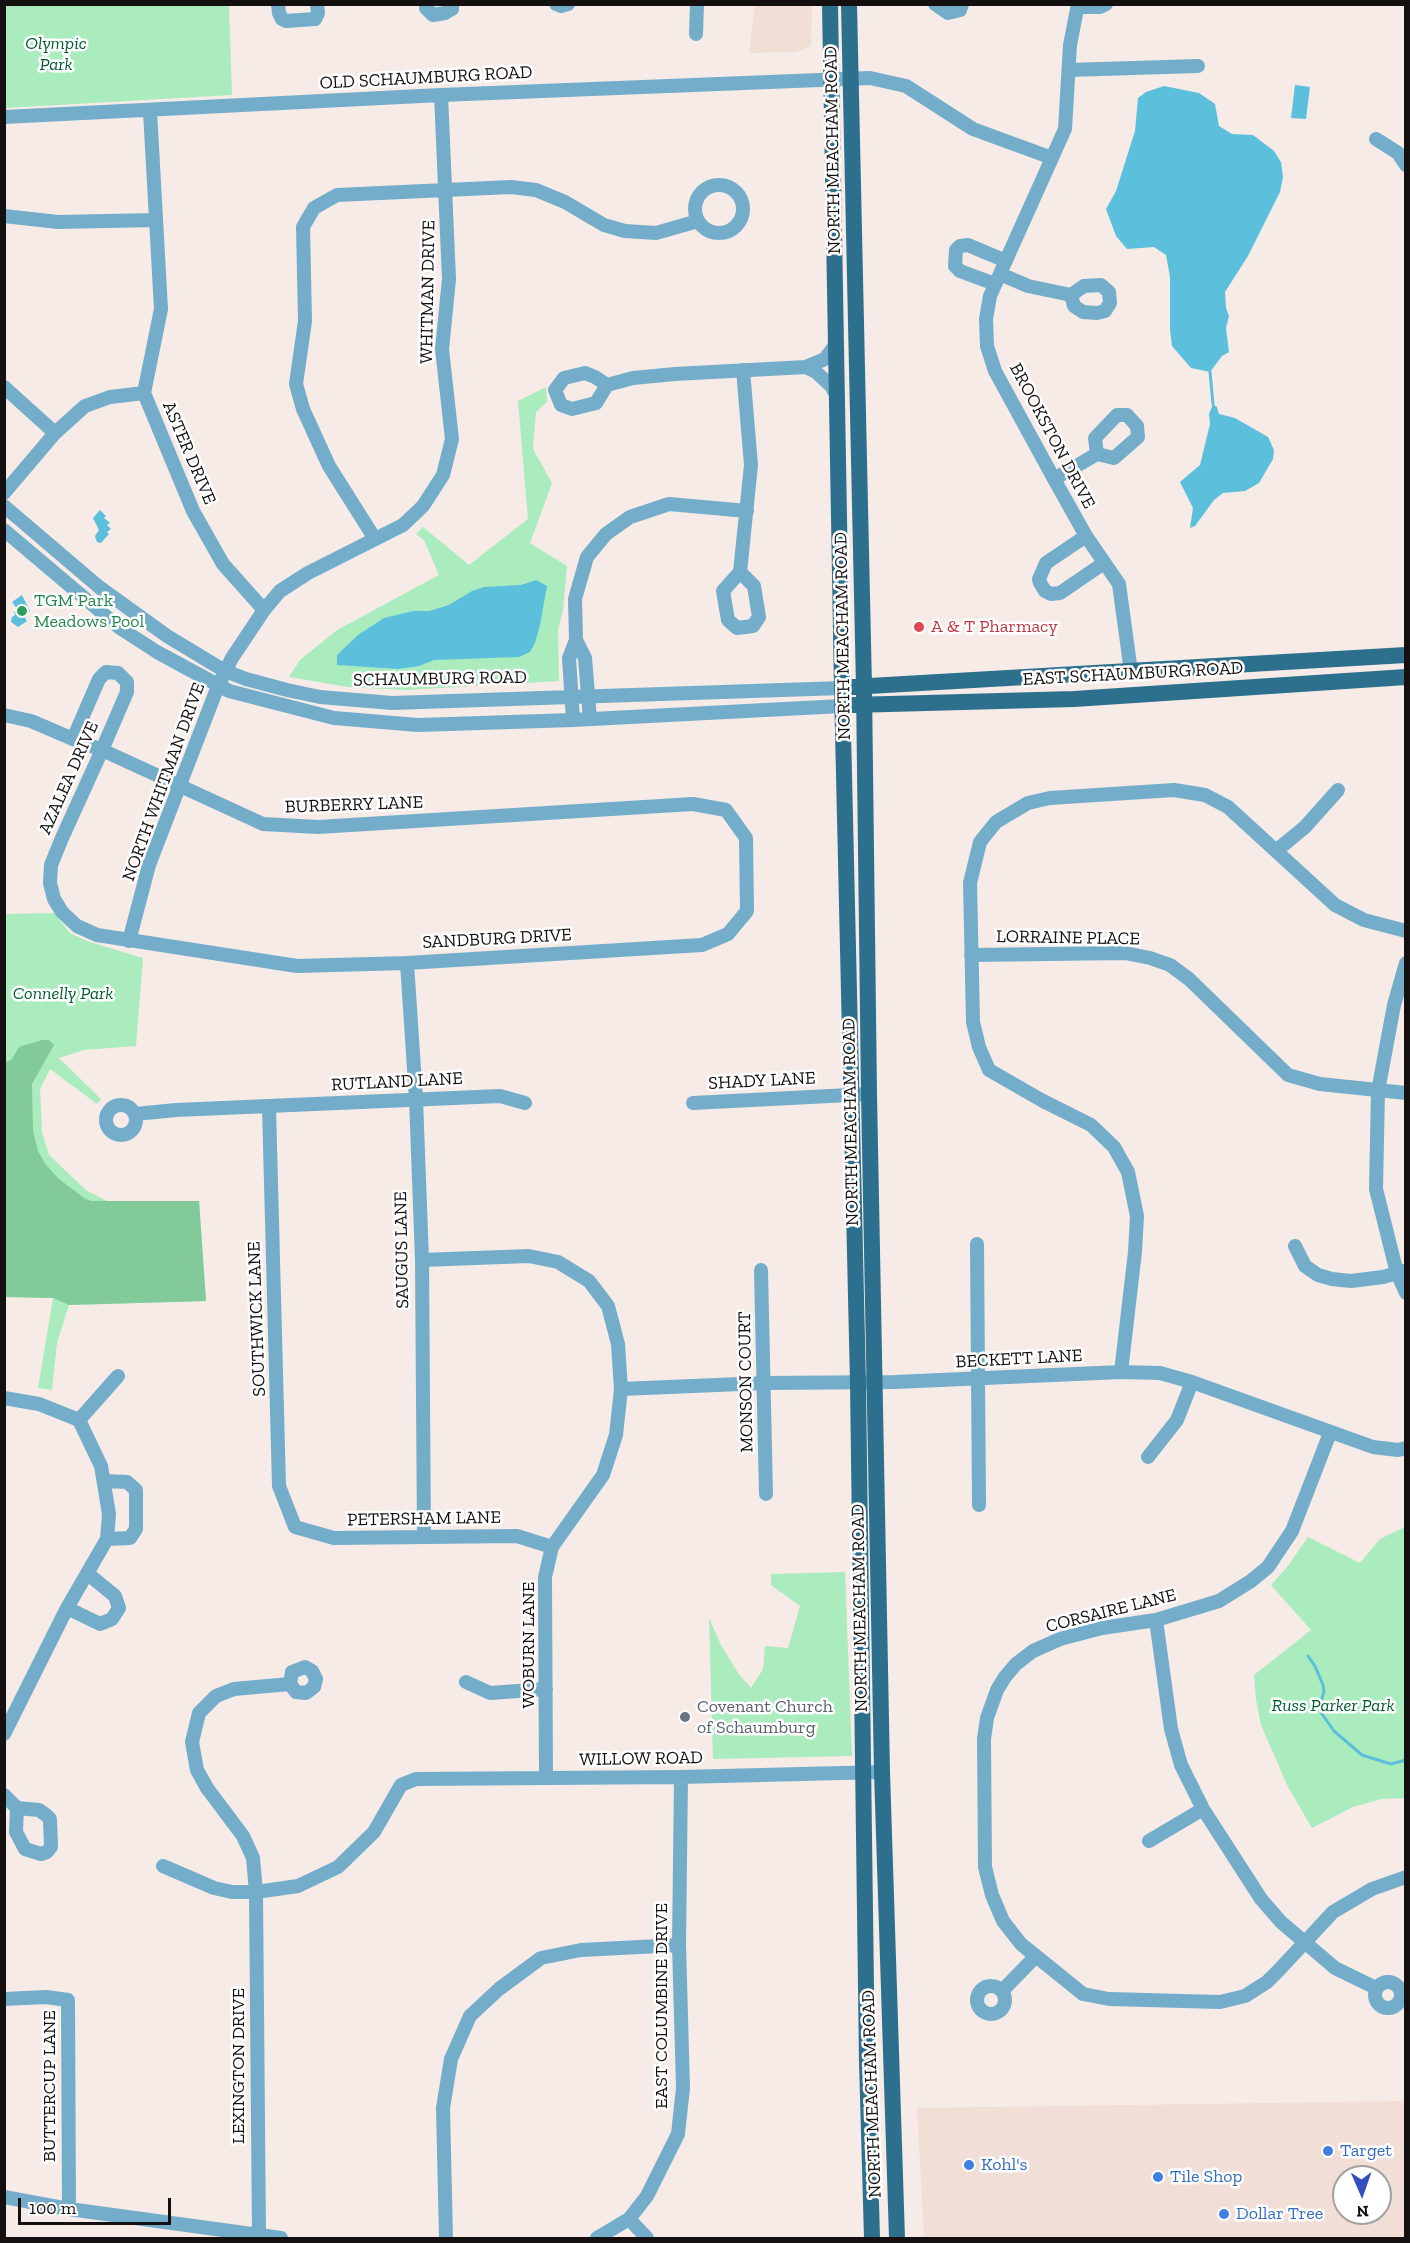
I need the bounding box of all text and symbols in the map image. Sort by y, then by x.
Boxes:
park label: Olympic Park [25,33,87,76]
street label: NORTH MEACHAM ROAD [820,46,846,254]
street label: OLD SCHAUMBURG ROAD [319,62,533,94]
street label: WHITMAN DRIVE [416,220,440,364]
street label: BROOKSTON DRIVE [1004,359,1100,513]
street label: ASTER DRIVE [158,398,220,508]
street label: NORTH MEACHAM ROAD [830,532,856,740]
place label: TGM Park Meadows Pool [34,590,144,632]
marker: TGM Park Meadows Pool [15,604,29,618]
place label: A & T Pharmacy [931,616,1058,638]
marker: A & T Pharmacy [912,620,926,634]
street label: EAST SCHAUMBURG ROAD [1022,657,1244,691]
street label: SCHAUMBURG ROAD [353,667,527,691]
street label: NORTH WHITMAN DRIVE [118,680,210,884]
street label: AZALEA DRIVE [34,718,104,838]
street label: BURBERRY LANE [284,792,424,818]
street label: SANDBURG DRIVE [422,924,572,954]
street label: LORRAINE PLACE [996,926,1140,950]
park label: Connelly Park [13,983,113,1005]
street label: NORTH MEACHAM ROAD [838,1018,864,1226]
street label: SHADY LANE [708,1067,816,1095]
street label: RUTLAND LANE [331,1068,463,1096]
street label: SAUGUS LANE [390,1191,414,1309]
street label: SOUTHWICK LANE [243,1241,271,1397]
street label: MONSON COURT [734,1311,758,1453]
street label: BECKETT LANE [955,1345,1083,1373]
street label: NORTH MEACHAM ROAD [847,1504,873,1712]
street label: PETERSHAM LANE [347,1507,501,1531]
street label: WOBURN LANE [518,1582,540,1708]
street label: CORSAIRE LANE [1044,1584,1178,1638]
park label: Russ Parker Park [1271,1695,1395,1717]
place label: Covenant Church of Schaumburg [697,1696,833,1738]
marker: Covenant Church of Schaumburg [678,1710,692,1724]
street label: WILLOW ROAD [579,1747,703,1771]
street label: EAST COLUMBINE DRIVE [651,1903,673,2109]
street label: LEXINGTON DRIVE [228,1988,250,2144]
street label: NORTH MEACHAM ROAD [858,1990,886,2198]
street label: BUTTERCUP LANE [39,2010,61,2162]
place label: Target [1340,2140,1392,2162]
marker: Target [1321,2144,1335,2158]
place label: Kohl's [981,2154,1027,2176]
marker: Kohl's [962,2158,976,2172]
north arrow [1332,2165,1392,2225]
place label: Tile Shop [1170,2166,1242,2188]
marker: Tile Shop [1151,2170,1165,2184]
scale bar [21,2186,174,2224]
text: 100 m [29,2197,76,2219]
text: N [1356,2202,1369,2221]
place label: Dollar Tree [1236,2203,1323,2225]
marker: Dollar Tree [1217,2207,1231,2221]

